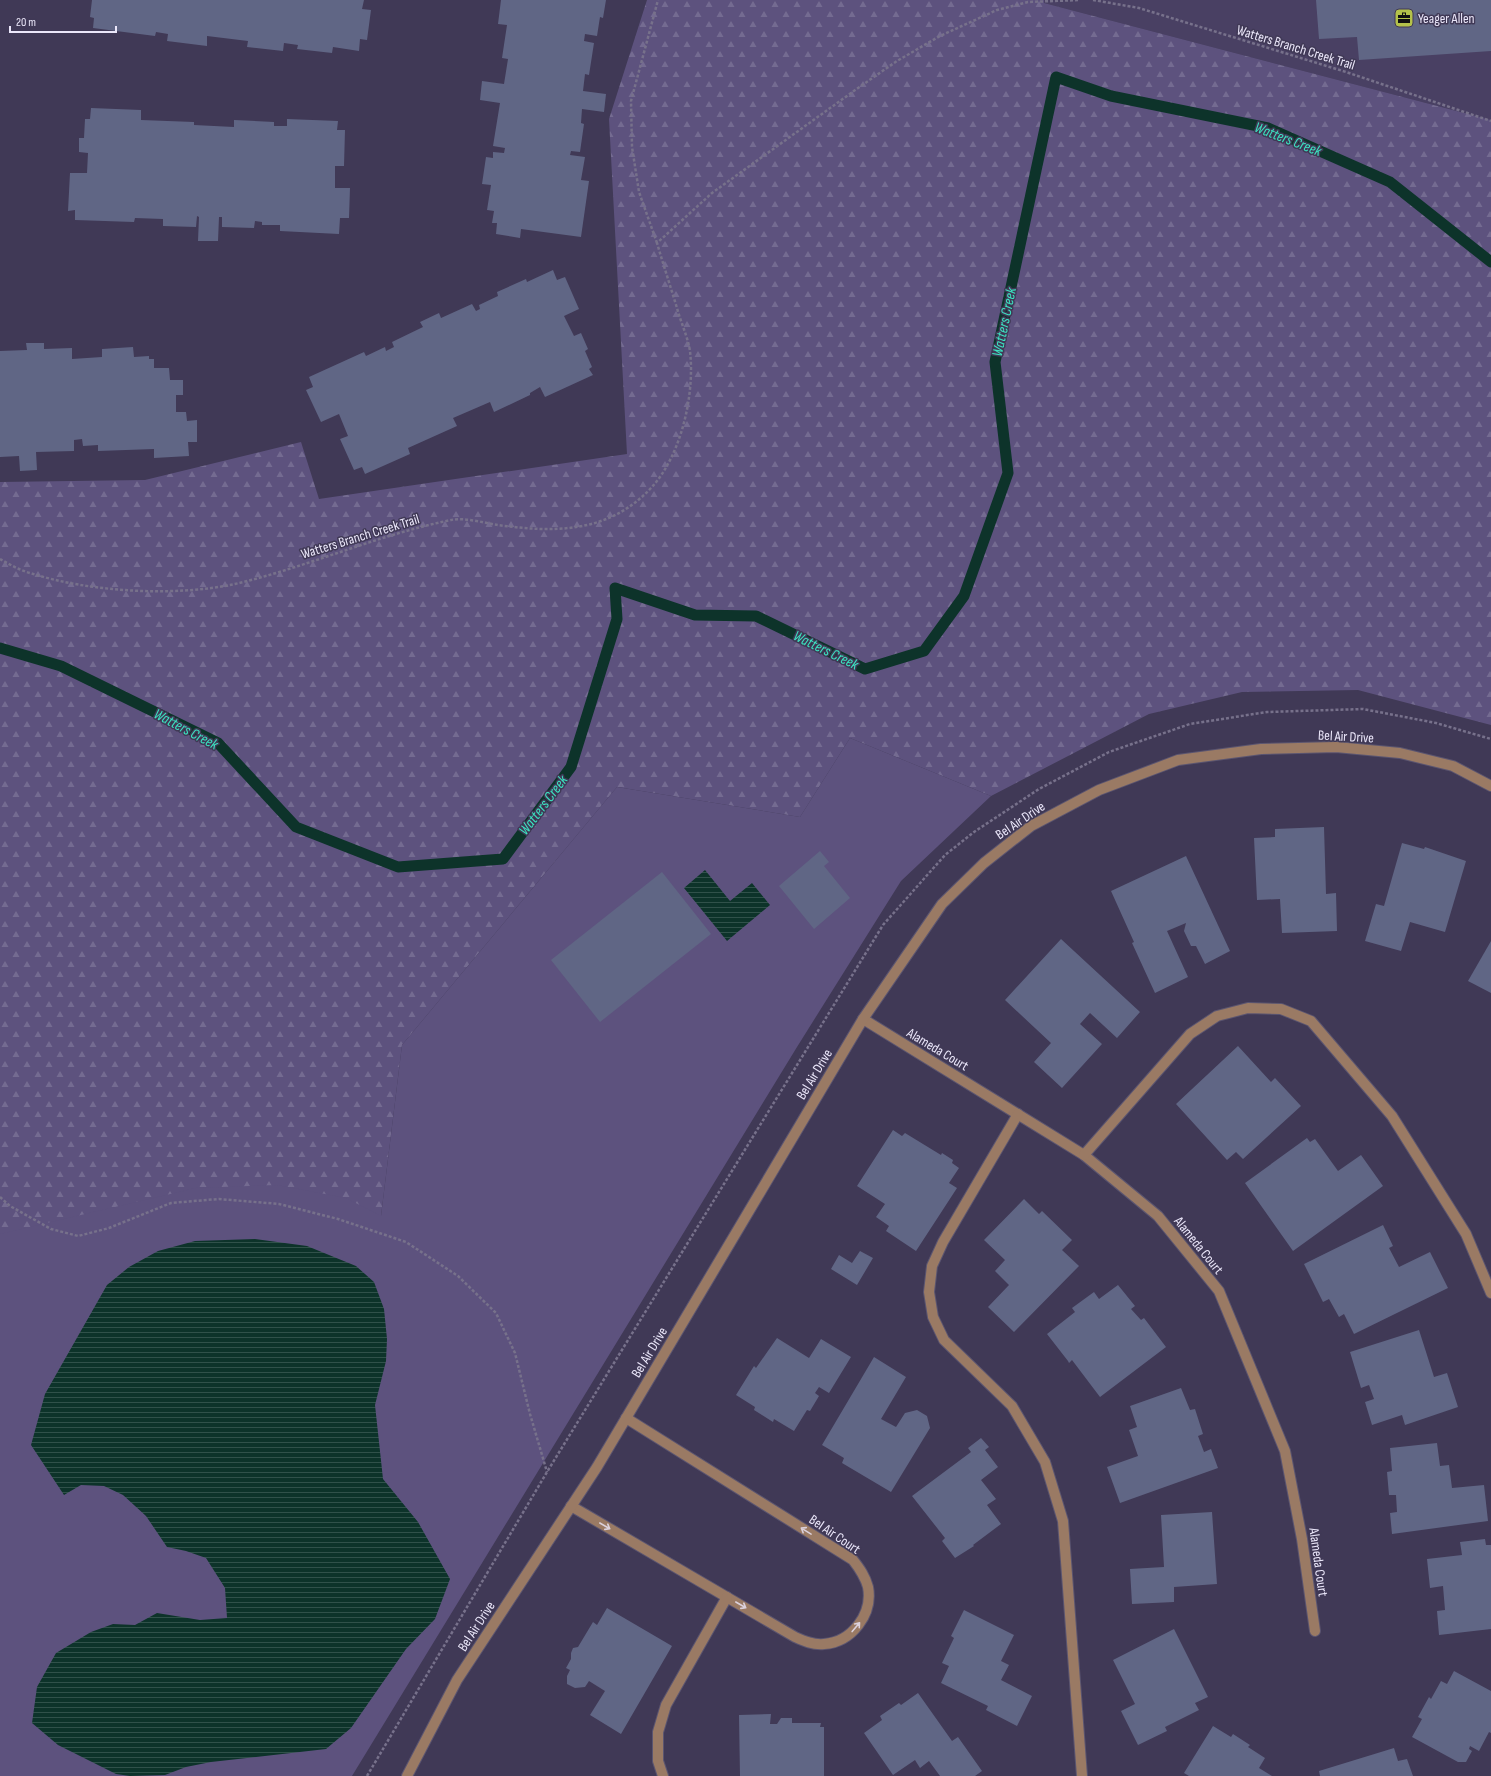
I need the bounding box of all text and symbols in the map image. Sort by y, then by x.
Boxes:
office icon: Yeager Allen [1393,7,1415,29]
scale bar [10,8,116,34]
place label: Yeager Allen [1418,10,1475,27]
text: 20 m [16,15,36,30]
street label: Watters Branch Creek Trail [1235,21,1357,74]
water label: Watters Creek [1252,118,1324,161]
water label: Watters Creek [988,285,1021,358]
street label: Watters Branch Creek Trail [299,510,421,563]
water label: Watters Creek [790,627,862,675]
water label: Watters Creek [150,705,222,754]
street label: Bel Air Drive [1318,727,1374,746]
water label: Watters Creek [515,771,572,839]
street label: Bel Air Drive [992,798,1048,843]
street label: Alameda Court [903,1024,972,1074]
street label: Bel Air Drive [793,1046,836,1103]
street label: Alameda Court [1170,1212,1227,1277]
street label: Bel Air Drive [628,1324,671,1381]
street label: Bel Air Court [806,1511,864,1558]
one-way arrow [599,1522,611,1530]
one-way arrow [800,1526,812,1534]
street label: Alameda Court [1305,1526,1332,1597]
street label: Bel Air Drive [454,1598,499,1654]
one-way arrow [735,1602,747,1610]
one-way arrow [852,1622,861,1632]

